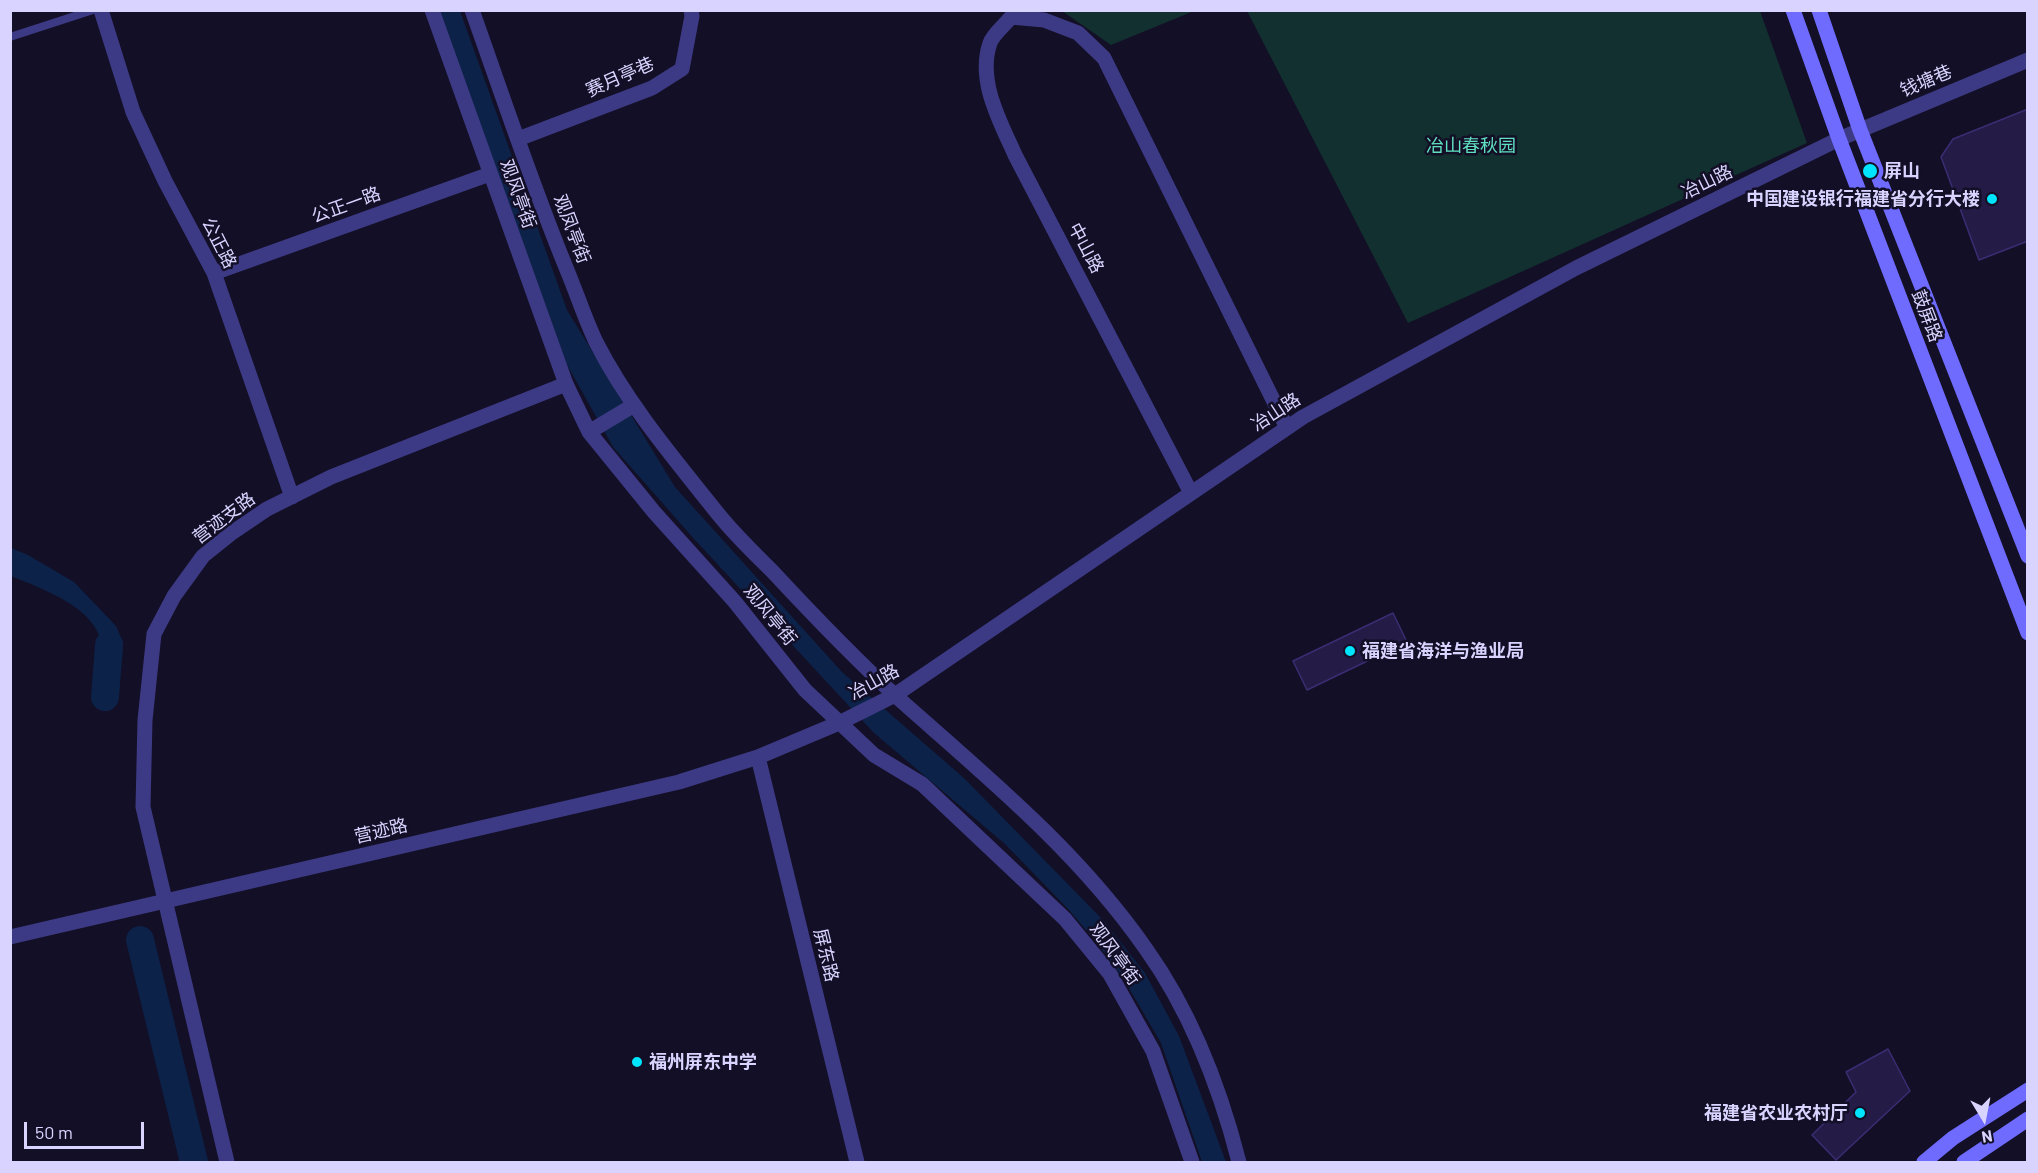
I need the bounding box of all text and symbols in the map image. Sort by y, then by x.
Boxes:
street label: 赛月亭巷 [583,52,657,102]
street label: 钱塘巷 [1897,61,1955,101]
park label: 冶山春秋园 [1426,135,1516,157]
street label: 观风亭街 [496,156,540,232]
street label: 冶山路 [1678,160,1736,204]
place label: 屏山 [1884,160,1920,182]
marker: 屏山 [1861,162,1879,180]
street label: 公正一路 [308,183,384,227]
place label: 中国建设银行福建省分行大楼 [1746,188,1980,210]
street label: 观凤亭街 [549,192,595,266]
marker: 中国建设银行福建省分行大楼 [1985,192,1999,206]
street label: 公正路 [197,214,241,272]
street label: 中山路 [1064,219,1108,277]
street label: 鼓屏路 [1907,287,1947,345]
street label: 冶山路 [1247,388,1305,436]
street label: 营迹支路 [189,488,259,548]
street label: 观风亭街 [739,580,801,650]
place label: 福建省海洋与渔业局 [1362,640,1524,662]
marker: 福建省海洋与渔业局 [1343,644,1357,658]
street label: 冶山路 [845,659,903,705]
street label: 营迹路 [352,814,410,848]
street label: 观风亭街 [1085,919,1145,989]
street label: 屏东路 [809,926,843,984]
place label: 福州屏东中学 [649,1051,757,1073]
marker: 福州屏东中学 [630,1055,644,1069]
north arrow [1954,1089,2014,1149]
place label: 福建省农业农村厅 [1704,1102,1848,1124]
marker: 福建省农业农村厅 [1853,1106,1867,1120]
scale bar [27,1110,147,1148]
text: 50 m [35,1121,73,1143]
text: N [1980,1127,1994,1147]

